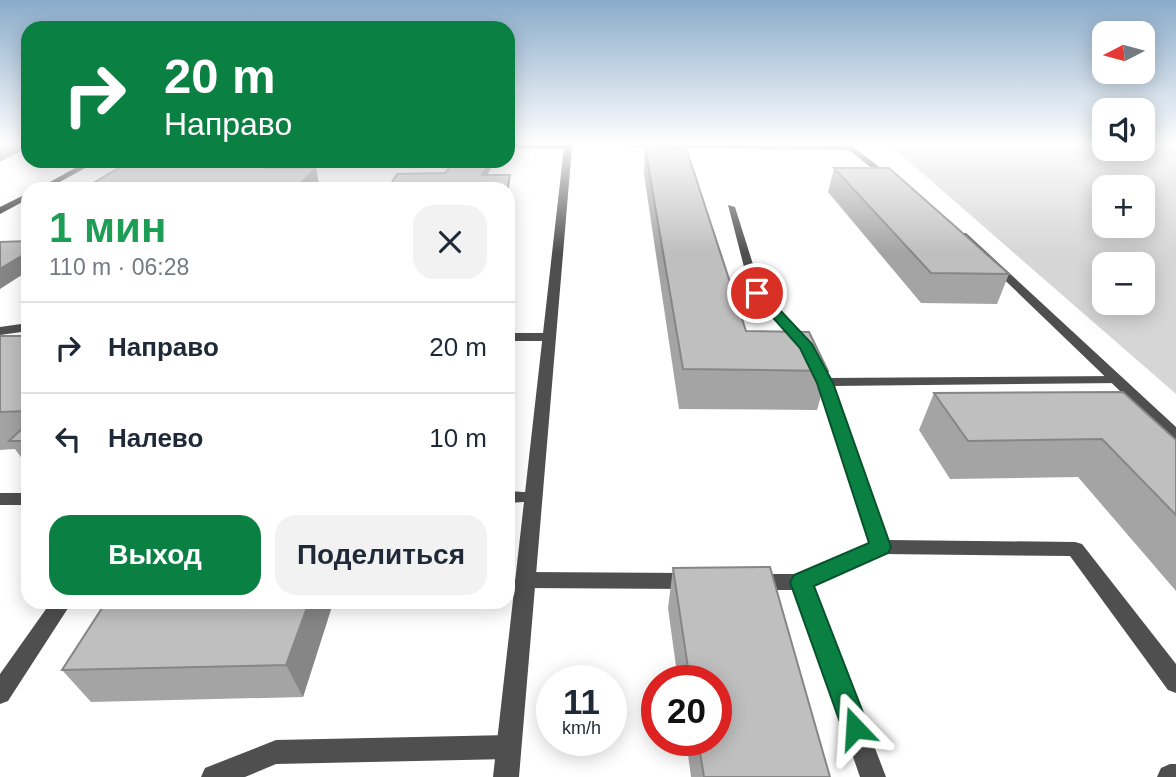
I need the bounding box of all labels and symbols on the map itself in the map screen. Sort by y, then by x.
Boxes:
north arrow [1092,21,1155,84]
pin [727,263,787,323]
speed limit sign: 20 [641,665,732,756]
position arrow [818,691,892,765]

